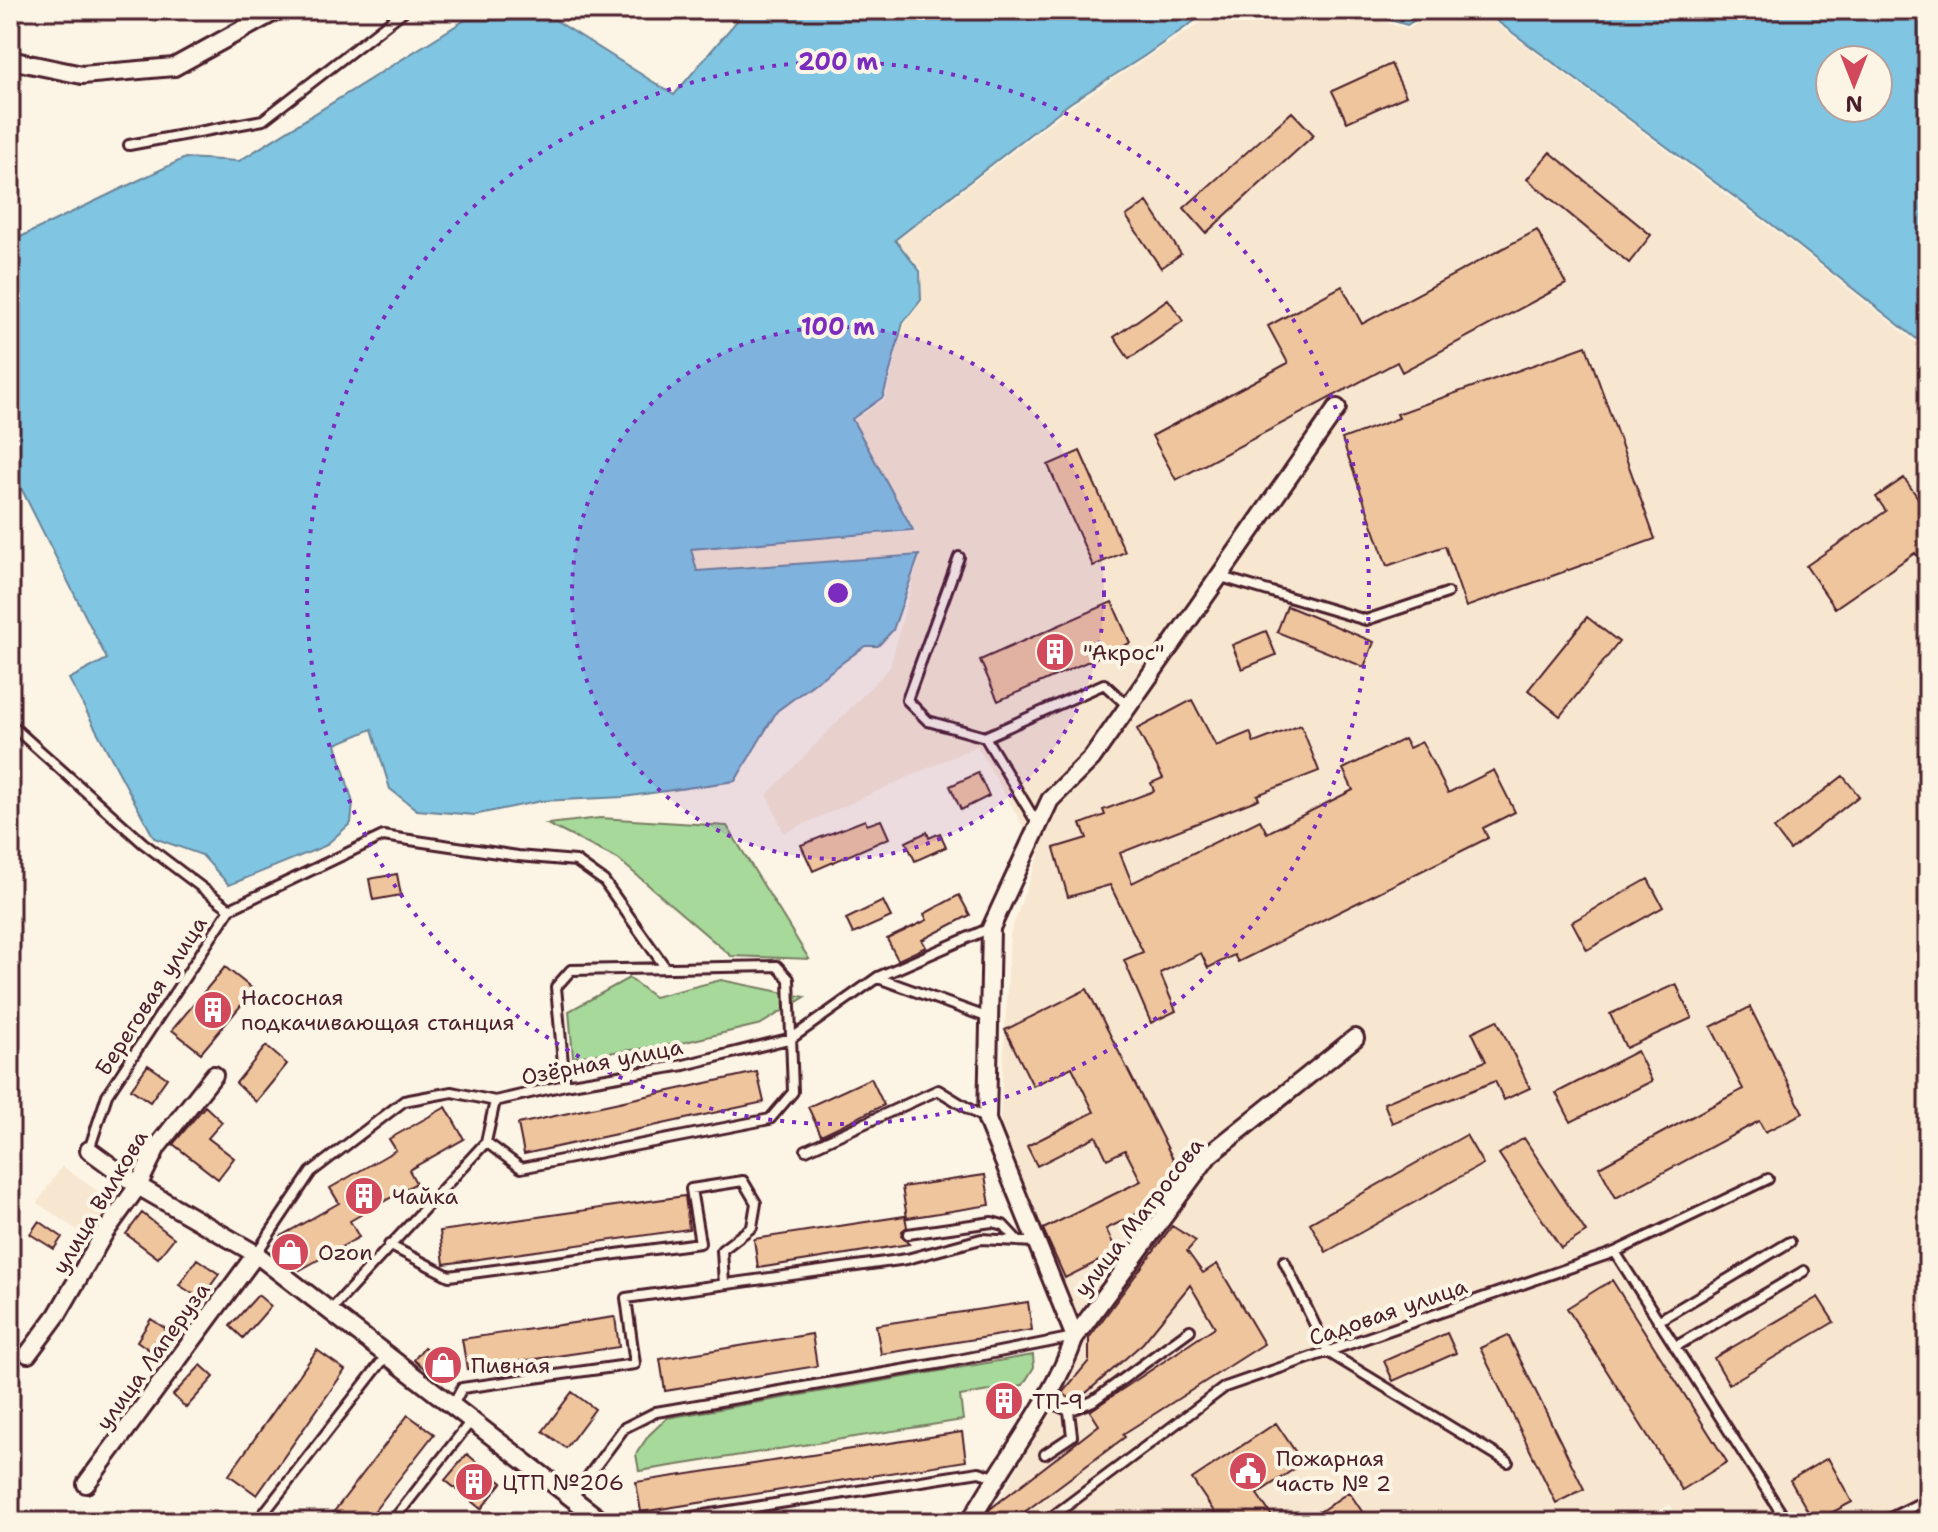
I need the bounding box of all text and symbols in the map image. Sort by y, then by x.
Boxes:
north arrow [1814,44,1894,124]
text: 200 m [798,46,878,78]
text: N [1845,89,1863,118]
text: 100 m [801,311,875,343]
centre of rings [824,579,852,607]
building icon: "Акрос" [1034,631,1076,673]
place label: "Акрос" [1083,638,1164,667]
street label: Береговая улица [89,910,214,1081]
place label: Насосная подкачивающая станция [241,983,515,1037]
building icon: Насосная подкачивающая станция [192,989,234,1031]
street label: Озёрная улица [519,1032,685,1092]
street label: улица Вилкова [46,1124,155,1279]
street label: улица Матросова [1068,1131,1210,1302]
building icon: Чайка [343,1175,385,1217]
place label: Чайка [392,1182,459,1211]
shop icon: Ozon [269,1231,311,1273]
place label: Ozon [318,1238,373,1267]
street label: Садовая улица [1305,1271,1471,1353]
street label: улица Лаперуза [89,1276,217,1436]
shop icon: Пивная [422,1344,464,1386]
place label: Пивная [471,1351,550,1380]
building icon: ТП-9 [983,1380,1025,1422]
place label: ТП-9 [1032,1387,1083,1416]
place label: Пожарная часть № 2 [1276,1444,1391,1498]
public building icon: Пожарная часть № 2 [1227,1450,1269,1492]
building icon: ЦТП №206 [453,1461,495,1503]
place label: ЦТП №206 [502,1468,624,1497]

